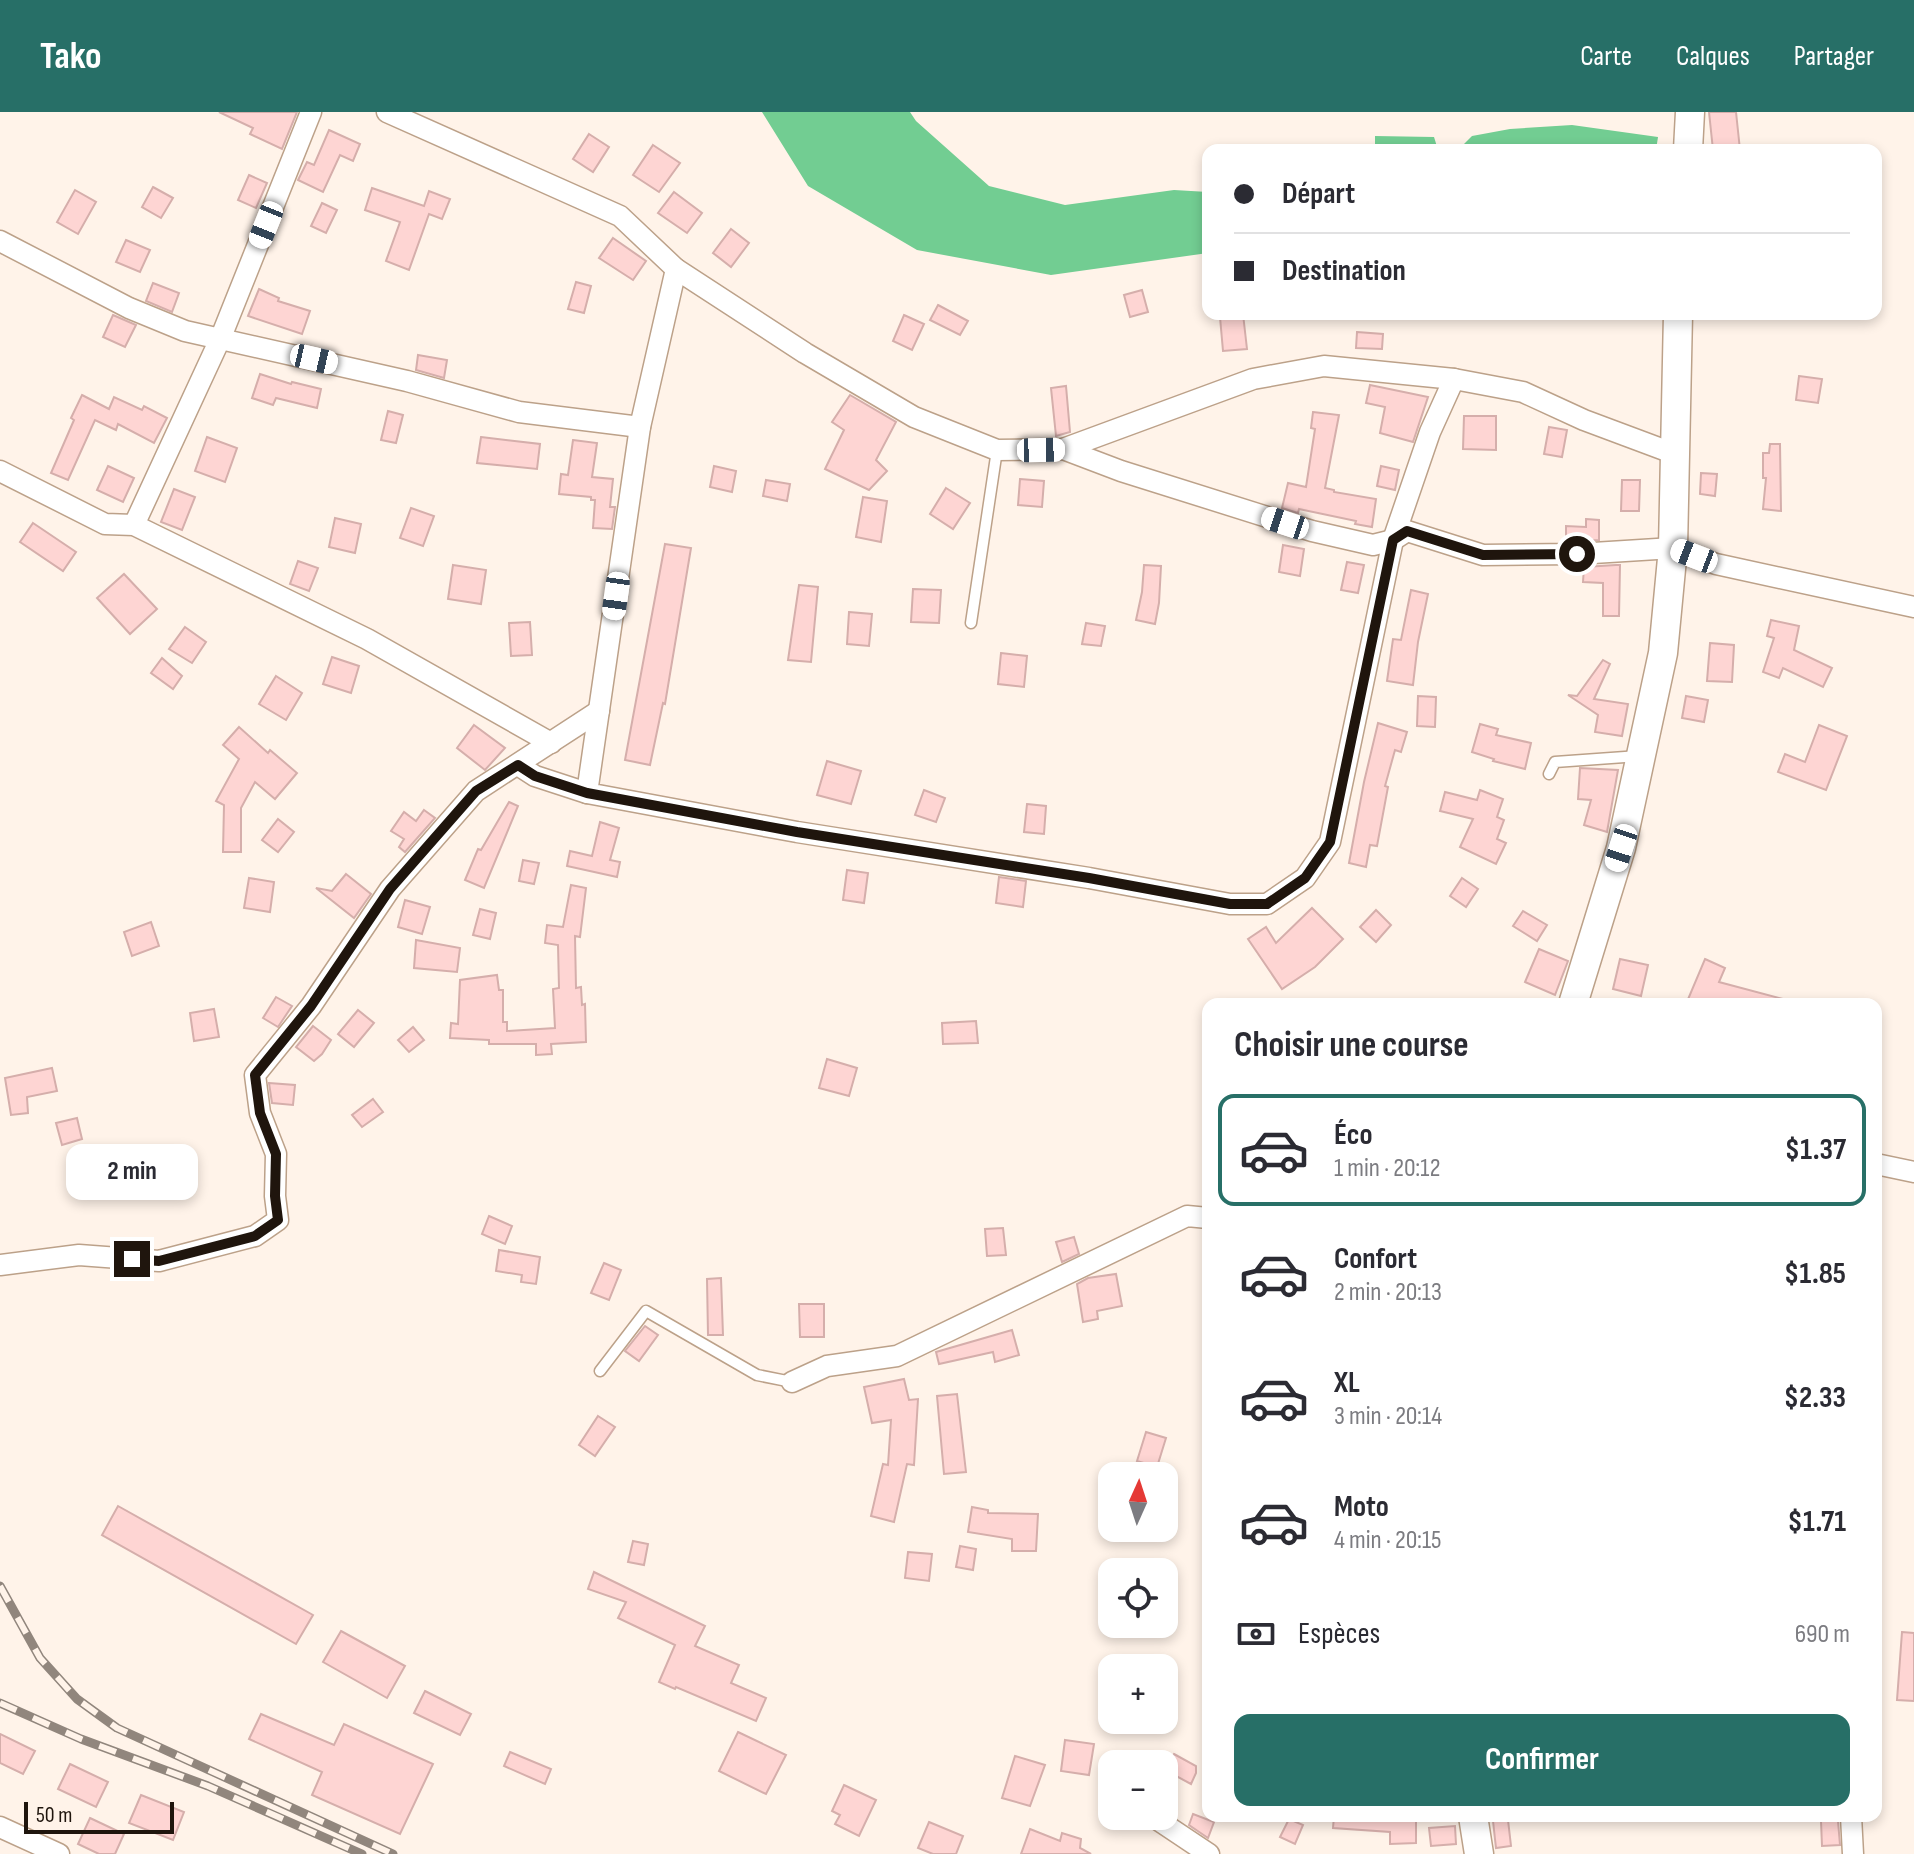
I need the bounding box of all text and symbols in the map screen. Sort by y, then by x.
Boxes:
text: Tako [40,34,102,79]
text: Carte [1580,40,1632,73]
text: Calques [1676,40,1750,73]
text: Partager [1794,40,1874,73]
text: Départ [1282,176,1355,212]
car [246,198,286,252]
text: Destination [1282,253,1406,289]
car [288,342,340,376]
car [1017,438,1065,462]
car [1258,504,1312,542]
route start [1559,536,1595,572]
car [1667,536,1721,576]
car [601,571,631,621]
car [1602,821,1640,875]
text: Choisir une course [1234,1024,1469,1067]
icon: car [1238,1114,1310,1186]
text: Éco [1334,1117,1373,1153]
text: $1.37 [1785,1132,1846,1168]
callout: 2 min [66,1143,198,1199]
text: 1 min · 20:12 [1334,1153,1440,1184]
text: 2 min [107,1156,157,1187]
icon: car [1238,1238,1310,1310]
route end [114,1241,150,1277]
text: Confort [1334,1241,1417,1277]
text: $1.85 [1784,1256,1846,1292]
text: 2 min · 20:13 [1334,1277,1442,1308]
icon: car [1238,1362,1310,1434]
text: XL [1334,1365,1360,1401]
text: $2.33 [1784,1380,1846,1416]
text: 3 min · 20:14 [1334,1401,1442,1432]
north arrow [1098,1462,1178,1542]
map controls [1098,1462,1178,1830]
icon: car [1238,1486,1310,1558]
text: Moto [1334,1489,1389,1525]
text: $1.71 [1788,1504,1846,1540]
text: 4 min · 20:15 [1334,1525,1442,1556]
button: locate [1098,1558,1178,1638]
icon: cash [1234,1612,1278,1656]
text: Espèces [1298,1616,1380,1652]
text: 690 m [1795,1619,1850,1650]
button: + [1098,1654,1178,1734]
button: Confirmer [1234,1714,1850,1806]
button: − [1098,1750,1178,1830]
scale bar [24,1798,174,1834]
text: 50 m [36,1802,72,1829]

